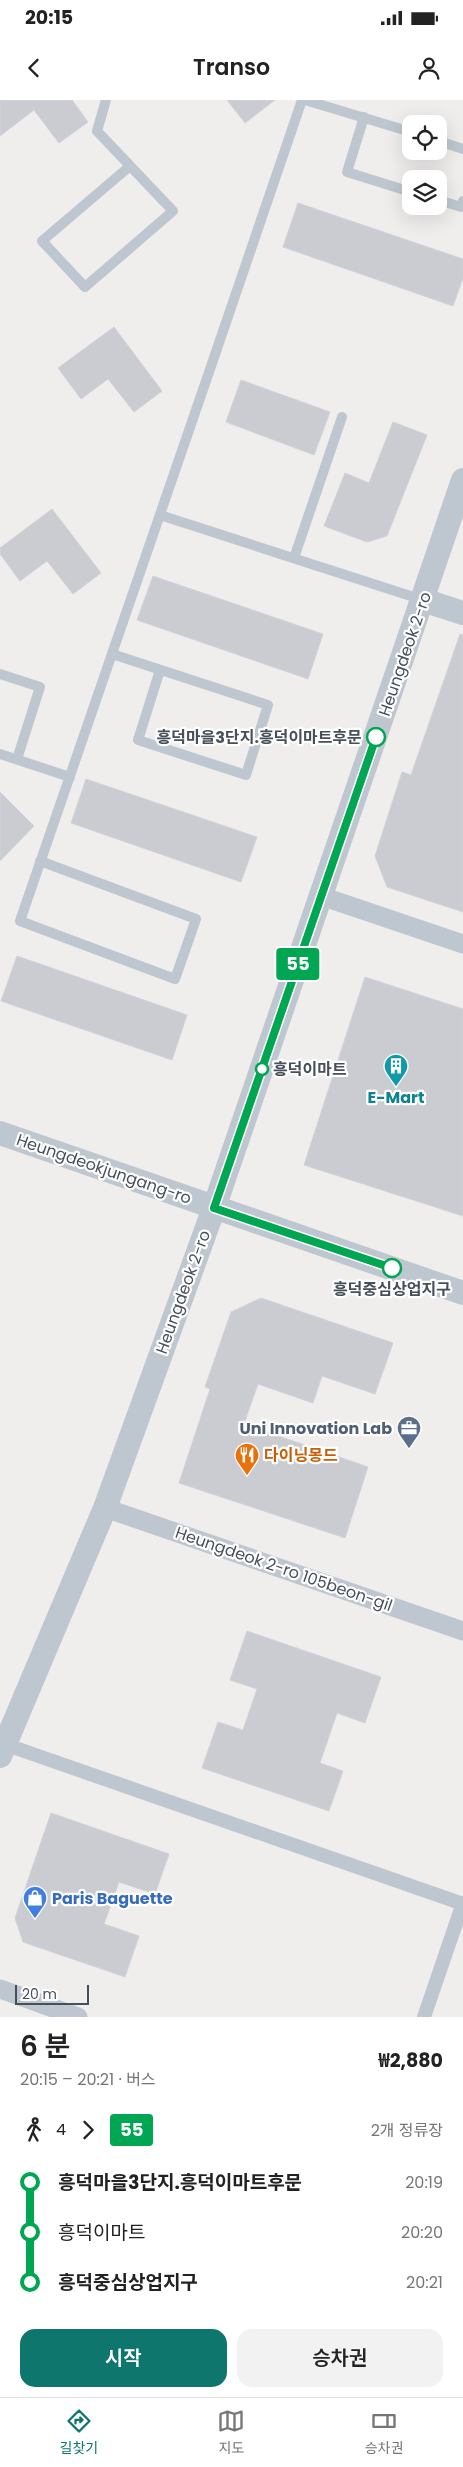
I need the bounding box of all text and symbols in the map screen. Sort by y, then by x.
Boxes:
text: 20:15 [25,4,73,31]
text: Transo [193,52,270,83]
icon: back [20,54,48,82]
icon: person [415,54,443,82]
map controls [402,115,447,215]
button: locate [402,115,447,160]
button: layers [402,170,447,215]
street label: Heungdeok 2-ro [373,589,437,719]
place label: 흥덕마을3단지.흥덕이마트후문 [156,726,362,749]
marker: 흥덕마을3단지.흥덕이마트후문 [366,727,386,747]
line badge: 55 [276,948,320,980]
text: 55 [286,951,310,976]
building icon: E-Mart [383,1053,409,1087]
place label: 흥덕이마트 [273,1058,347,1081]
marker: 흥덕이마트 [255,1062,269,1076]
place label: E-Mart [368,1086,424,1109]
street label: Heungdeokjungang-ro [13,1128,195,1210]
street label: Heungdeok 2-ro [150,1227,216,1357]
marker: 흥덕중심상업지구 [382,1258,402,1278]
place label: 흥덕중심상업지구 [333,1278,451,1301]
office icon: Uni Innovation Lab [396,1415,422,1449]
place label: Uni Innovation Lab [240,1417,392,1440]
restaurant icon: 다이닝몽드 [234,1442,260,1476]
place label: 다이닝몽드 [264,1444,338,1467]
street label: Heungdeok 2-ro 105beon-gil [172,1521,396,1617]
shop icon: Paris Baguette [22,1885,48,1919]
place label: Paris Baguette [52,1887,173,1910]
scale bar [15,1982,89,2005]
text: 20 m [22,1984,57,2004]
text: 6 분 [20,2027,70,2066]
text: ₩2,880 [378,2047,443,2074]
text: 20:15 – 20:21 · 버스 [20,2068,156,2091]
icon: walk [20,2116,48,2144]
icon: forward [74,2116,102,2144]
text: 55 [120,2117,143,2142]
text: 4 [56,2118,66,2141]
text: 2개 정류장 [371,2119,443,2142]
text: 흥덕마을3단지.흥덕이마트후문 [58,2169,302,2196]
text: 20:19 [405,2171,443,2194]
text: 흥덕이마트 [58,2219,145,2246]
text: 20:20 [401,2221,443,2244]
text: 흥덕중심상업지구 [58,2269,198,2296]
text: 20:21 [406,2271,443,2294]
button: 시작 [20,2329,227,2387]
button: 승차권 [237,2329,443,2387]
tab: 길찾기 [60,2407,98,2459]
tab: 지도 [217,2407,245,2459]
tab: 승차권 [365,2407,403,2459]

